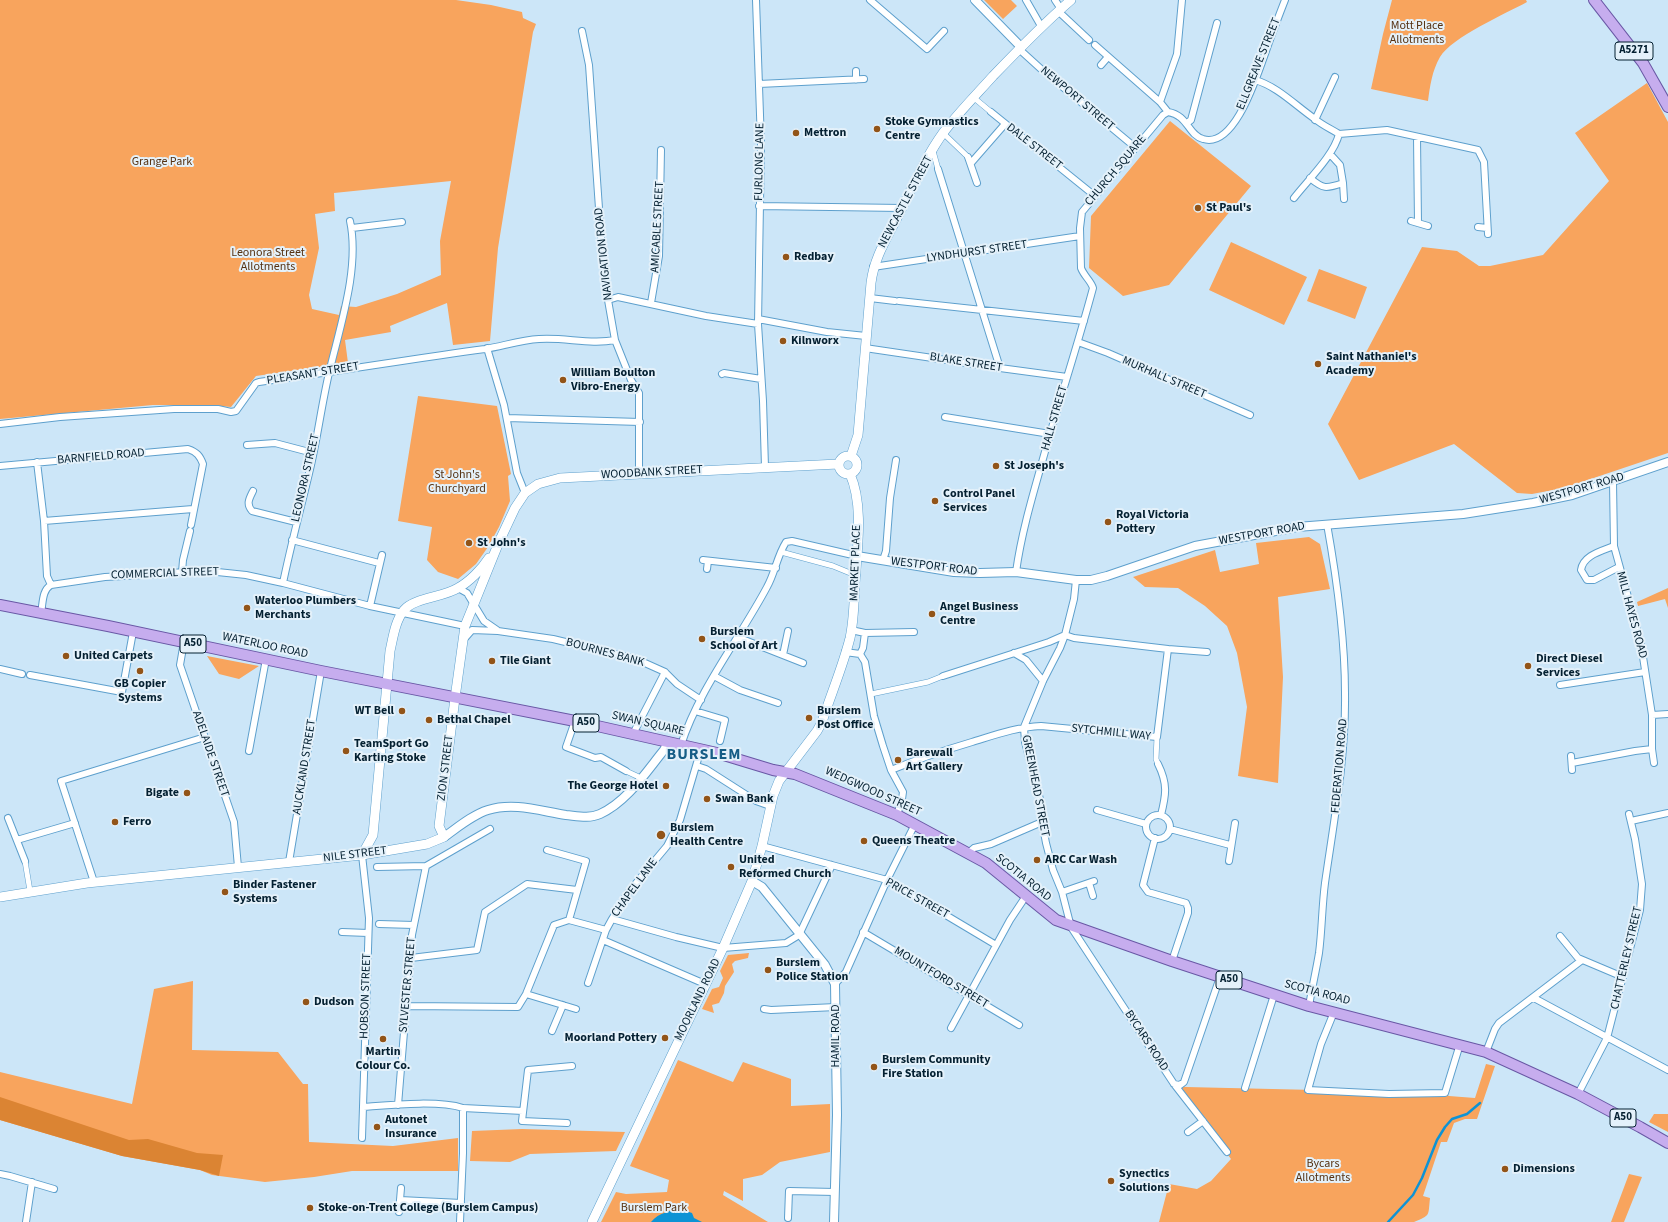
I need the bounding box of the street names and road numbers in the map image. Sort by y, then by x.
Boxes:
street label: ELLGREAVE STREET [1234,16,1284,112]
road number: A5271 [1615,42,1653,60]
street label: NEWPORT STREET [1037,64,1117,134]
street label: DALE STREET [1003,121,1065,173]
street label: FURLONG LANE [752,123,768,201]
street label: CHURCH SQUARE [1082,133,1150,209]
street label: NEWCASTLE STREET [876,153,936,251]
street label: AMICABLE STREET [648,181,668,273]
street label: NAVIGATION ROAD [592,207,616,301]
street label: LYNDHURST STREET [926,238,1028,266]
street label: BLAKE STREET [929,350,1003,376]
street label: MURHALL STREET [1120,354,1208,402]
street label: PLEASANT STREET [266,360,360,388]
street label: HALL STREET [1039,384,1071,452]
street label: LEONORA STREET [289,433,323,523]
street label: BARNFIELD ROAD [57,446,145,468]
street label: WOODBANK STREET [601,463,703,483]
street label: WESTPORT ROAD [1538,470,1626,508]
street label: WESTPORT ROAD [1218,519,1306,549]
street label: MARKET PLACE [847,525,865,601]
street label: WESTPORT ROAD [890,555,978,579]
street label: COMMERCIAL STREET [111,565,219,583]
street label: MILL HAYES ROAD [1612,570,1650,660]
street label: WATERLOO ROAD [221,630,309,662]
road number: A50 [180,635,206,653]
street label: BOURNES BANK [564,636,646,670]
street label: ADELAIDE STREET [188,709,232,799]
street label: SWAN SQUARE [610,709,686,739]
road number: A50 [573,714,599,732]
street label: AUCKLAND STREET [290,718,320,816]
street label: FEDERATION ROAD [1329,718,1351,814]
street label: SYTCHMILL WAY [1070,722,1152,744]
street label: ZION STREET [435,734,457,802]
street label: GREENHEAD STREET [1018,734,1052,838]
street label: WEDGWOOD STREET [823,764,923,820]
street label: NILE STREET [322,844,388,866]
street label: SCOTIA ROAD [992,851,1054,905]
street label: CHAPEL LANE [609,856,661,920]
street label: PRICE STREET [883,876,951,922]
street label: CHATTERLEY STREET [1608,905,1646,1011]
street label: SYLVESTER STREET [397,937,419,1033]
street label: MOUNTFORD STREET [891,944,991,1012]
street label: HOBSON STREET [357,953,375,1039]
street label: MOORLAND ROAD [672,956,724,1044]
road number: A50 [1216,971,1242,989]
street label: SCOTIA ROAD [1282,977,1352,1009]
street label: HAMIL ROAD [829,1004,843,1068]
street label: BYCARS ROAD [1121,1008,1171,1074]
road number: A50 [1610,1109,1636,1127]

